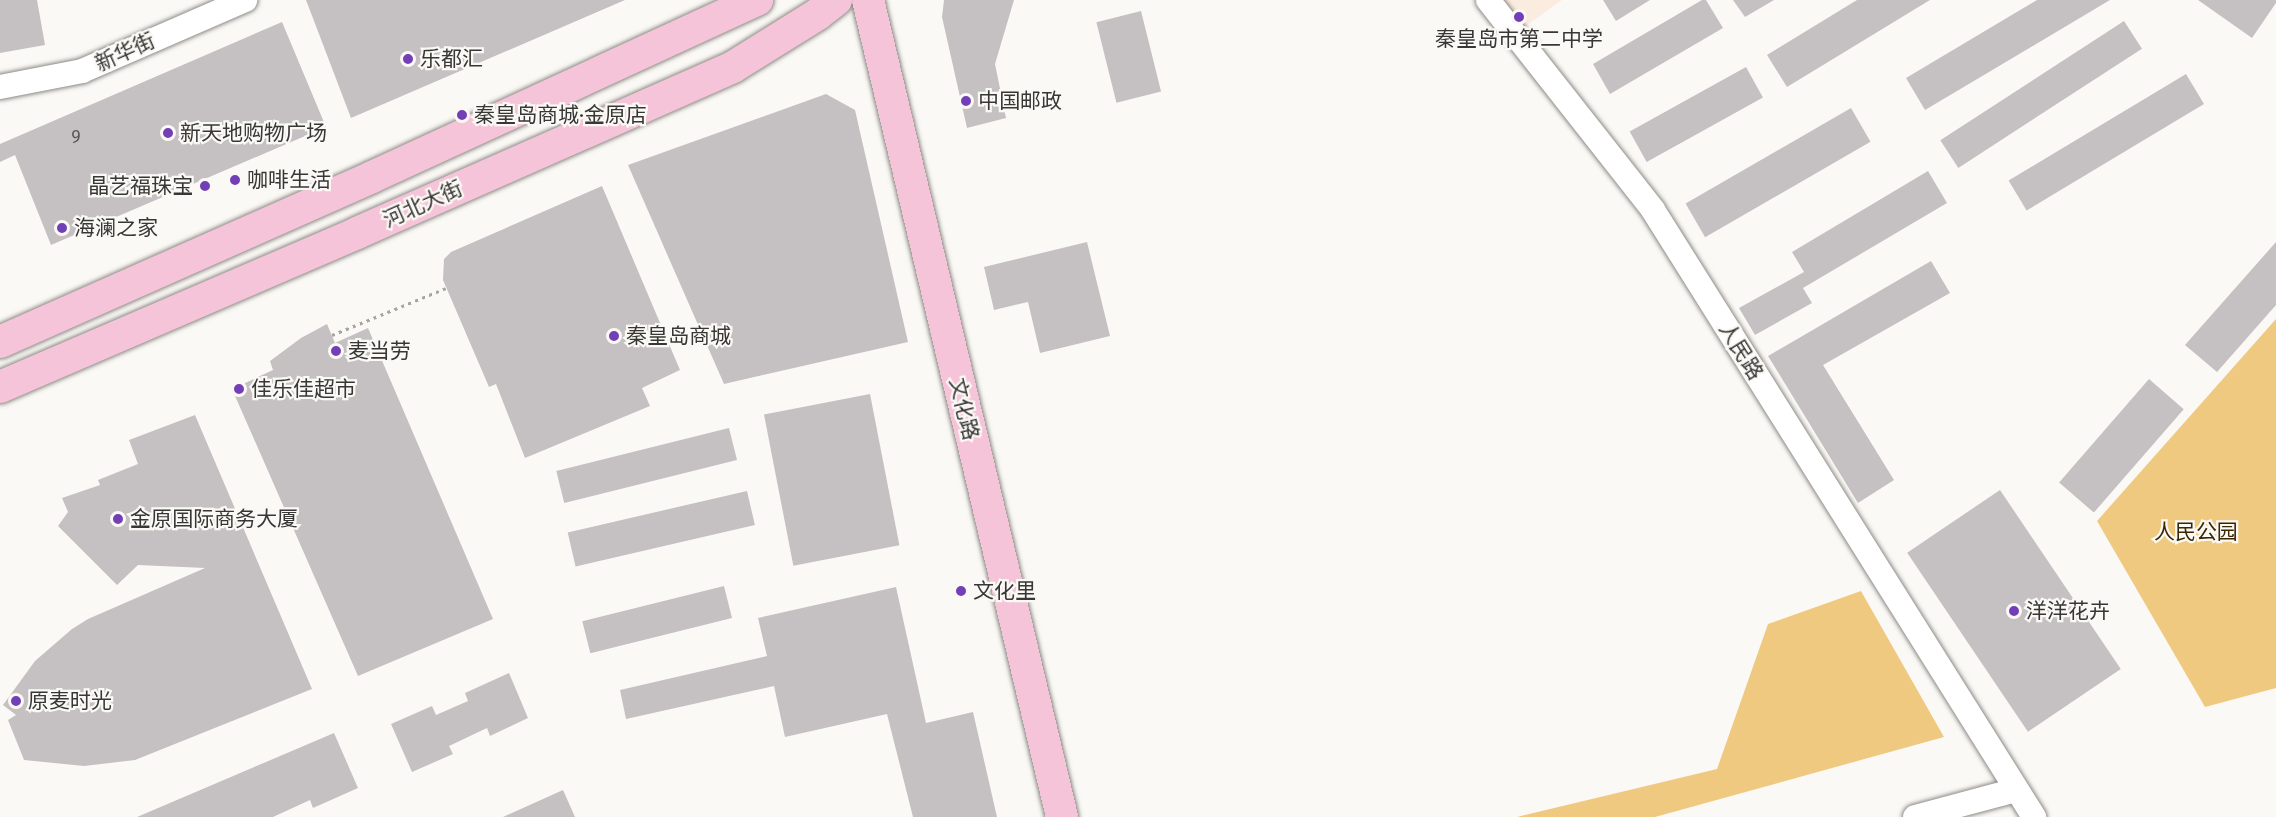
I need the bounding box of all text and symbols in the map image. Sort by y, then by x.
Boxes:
marker: 秦皇岛市第二中学 [1512,10,1526,24]
place label: 秦皇岛市第二中学 [1435,26,1603,52]
street label: 新华街 [91,28,159,76]
place label: 乐都汇 [420,46,483,72]
marker: 乐都汇 [401,52,415,66]
place label: 中国邮政 [978,88,1062,114]
marker: 中国邮政 [959,94,973,108]
place label: 秦皇岛商城·金原店 [474,102,647,128]
marker: 秦皇岛商城·金原店 [455,108,469,122]
place label: 新天地购物广场 [180,120,327,146]
house number: 9 [71,126,81,148]
marker: 新天地购物广场 [161,126,175,140]
place label: 咖啡生活 [247,167,331,193]
place label: 晶艺福珠宝 [88,173,193,199]
marker: 咖啡生活 [228,173,242,187]
street label: 河北大街 [380,175,466,233]
marker: 晶艺福珠宝 [198,179,212,193]
place label: 海澜之家 [74,215,158,241]
marker: 海澜之家 [55,221,69,235]
street label: 人民路 [1714,318,1768,384]
place label: 秦皇岛商城 [626,323,731,349]
marker: 秦皇岛商城 [607,329,621,343]
place label: 麦当劳 [348,338,411,364]
marker: 麦当劳 [329,344,343,358]
street label: 文化路 [944,375,984,443]
place label: 佳乐佳超市 [251,376,356,402]
marker: 佳乐佳超市 [232,382,246,396]
place label: 金原国际商务大厦 [130,506,298,532]
marker: 金原国际商务大厦 [111,512,125,526]
park label: 人民公园 [2154,519,2238,545]
place label: 文化里 [973,578,1036,604]
marker: 文化里 [954,584,968,598]
place label: 洋洋花卉 [2026,598,2110,624]
marker: 洋洋花卉 [2007,604,2021,618]
place label: 原麦时光 [28,688,112,714]
marker: 原麦时光 [9,694,23,708]

